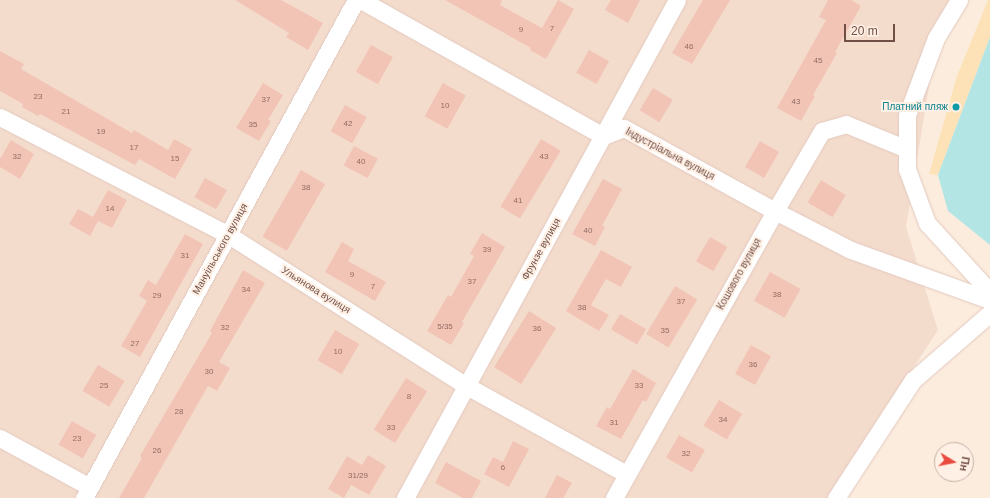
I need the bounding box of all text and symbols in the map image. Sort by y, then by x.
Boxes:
scale bar [846,16,897,42]
house number: 7 [550,24,554,34]
text: 20 m [851,24,878,38]
house number: 9 [519,25,523,35]
house number: 46 [685,42,693,52]
house number: 45 [814,56,822,66]
house number: 23 [34,92,42,102]
house number: 37 [262,95,270,105]
house number: 43 [792,97,800,107]
house number: 10 [441,101,449,111]
place label: Платний пляж [882,101,948,113]
marker: Платний пляж [951,102,961,112]
house number: 21 [62,107,70,117]
house number: 42 [344,119,352,129]
house number: 35 [249,120,257,130]
street label: Індустріальна вулиця [623,125,717,183]
house number: 19 [97,127,105,137]
house number: 17 [130,143,138,153]
house number: 32 [13,152,21,162]
house number: 43 [540,152,548,162]
house number: 15 [171,154,179,164]
house number: 40 [357,157,365,167]
house number: 38 [302,183,310,193]
house number: 41 [514,196,522,206]
street label: Мануільського вулиця [190,201,250,297]
house number: 14 [106,204,114,214]
street label: Фрунзе вулиця [519,216,563,282]
house number: 40 [584,226,592,236]
street label: Кошового вулиця [714,236,764,312]
house number: 39 [483,245,491,255]
house number: 31 [181,251,189,261]
street label: Ульянова вулиця [279,264,353,316]
house number: 9 [350,270,354,280]
house number: 37 [468,277,476,287]
house number: 7 [371,282,375,292]
house number: 34 [242,285,250,295]
house number: 38 [773,290,781,300]
house number: 29 [153,291,161,301]
house number: 37 [677,297,685,307]
house number: 38 [578,303,586,313]
house number: 5/35 [437,322,453,332]
house number: 32 [221,323,229,333]
house number: 36 [533,324,541,334]
house number: 35 [661,326,669,336]
house number: 27 [131,339,139,349]
house number: 10 [334,347,342,357]
house number: 36 [749,360,757,370]
house number: 30 [205,367,213,377]
house number: 25 [100,381,108,391]
house number: 33 [635,381,643,391]
house number: 8 [407,392,411,402]
house number: 28 [175,407,183,417]
house number: 34 [719,415,727,425]
house number: 31 [610,418,618,428]
house number: 33 [387,423,395,433]
house number: 23 [73,434,81,444]
north arrow [934,442,974,482]
house number: 26 [153,446,161,456]
house number: 32 [682,449,690,459]
text: Пн [958,456,972,472]
house number: 6 [501,463,505,473]
house number: 31/29 [348,471,368,481]

